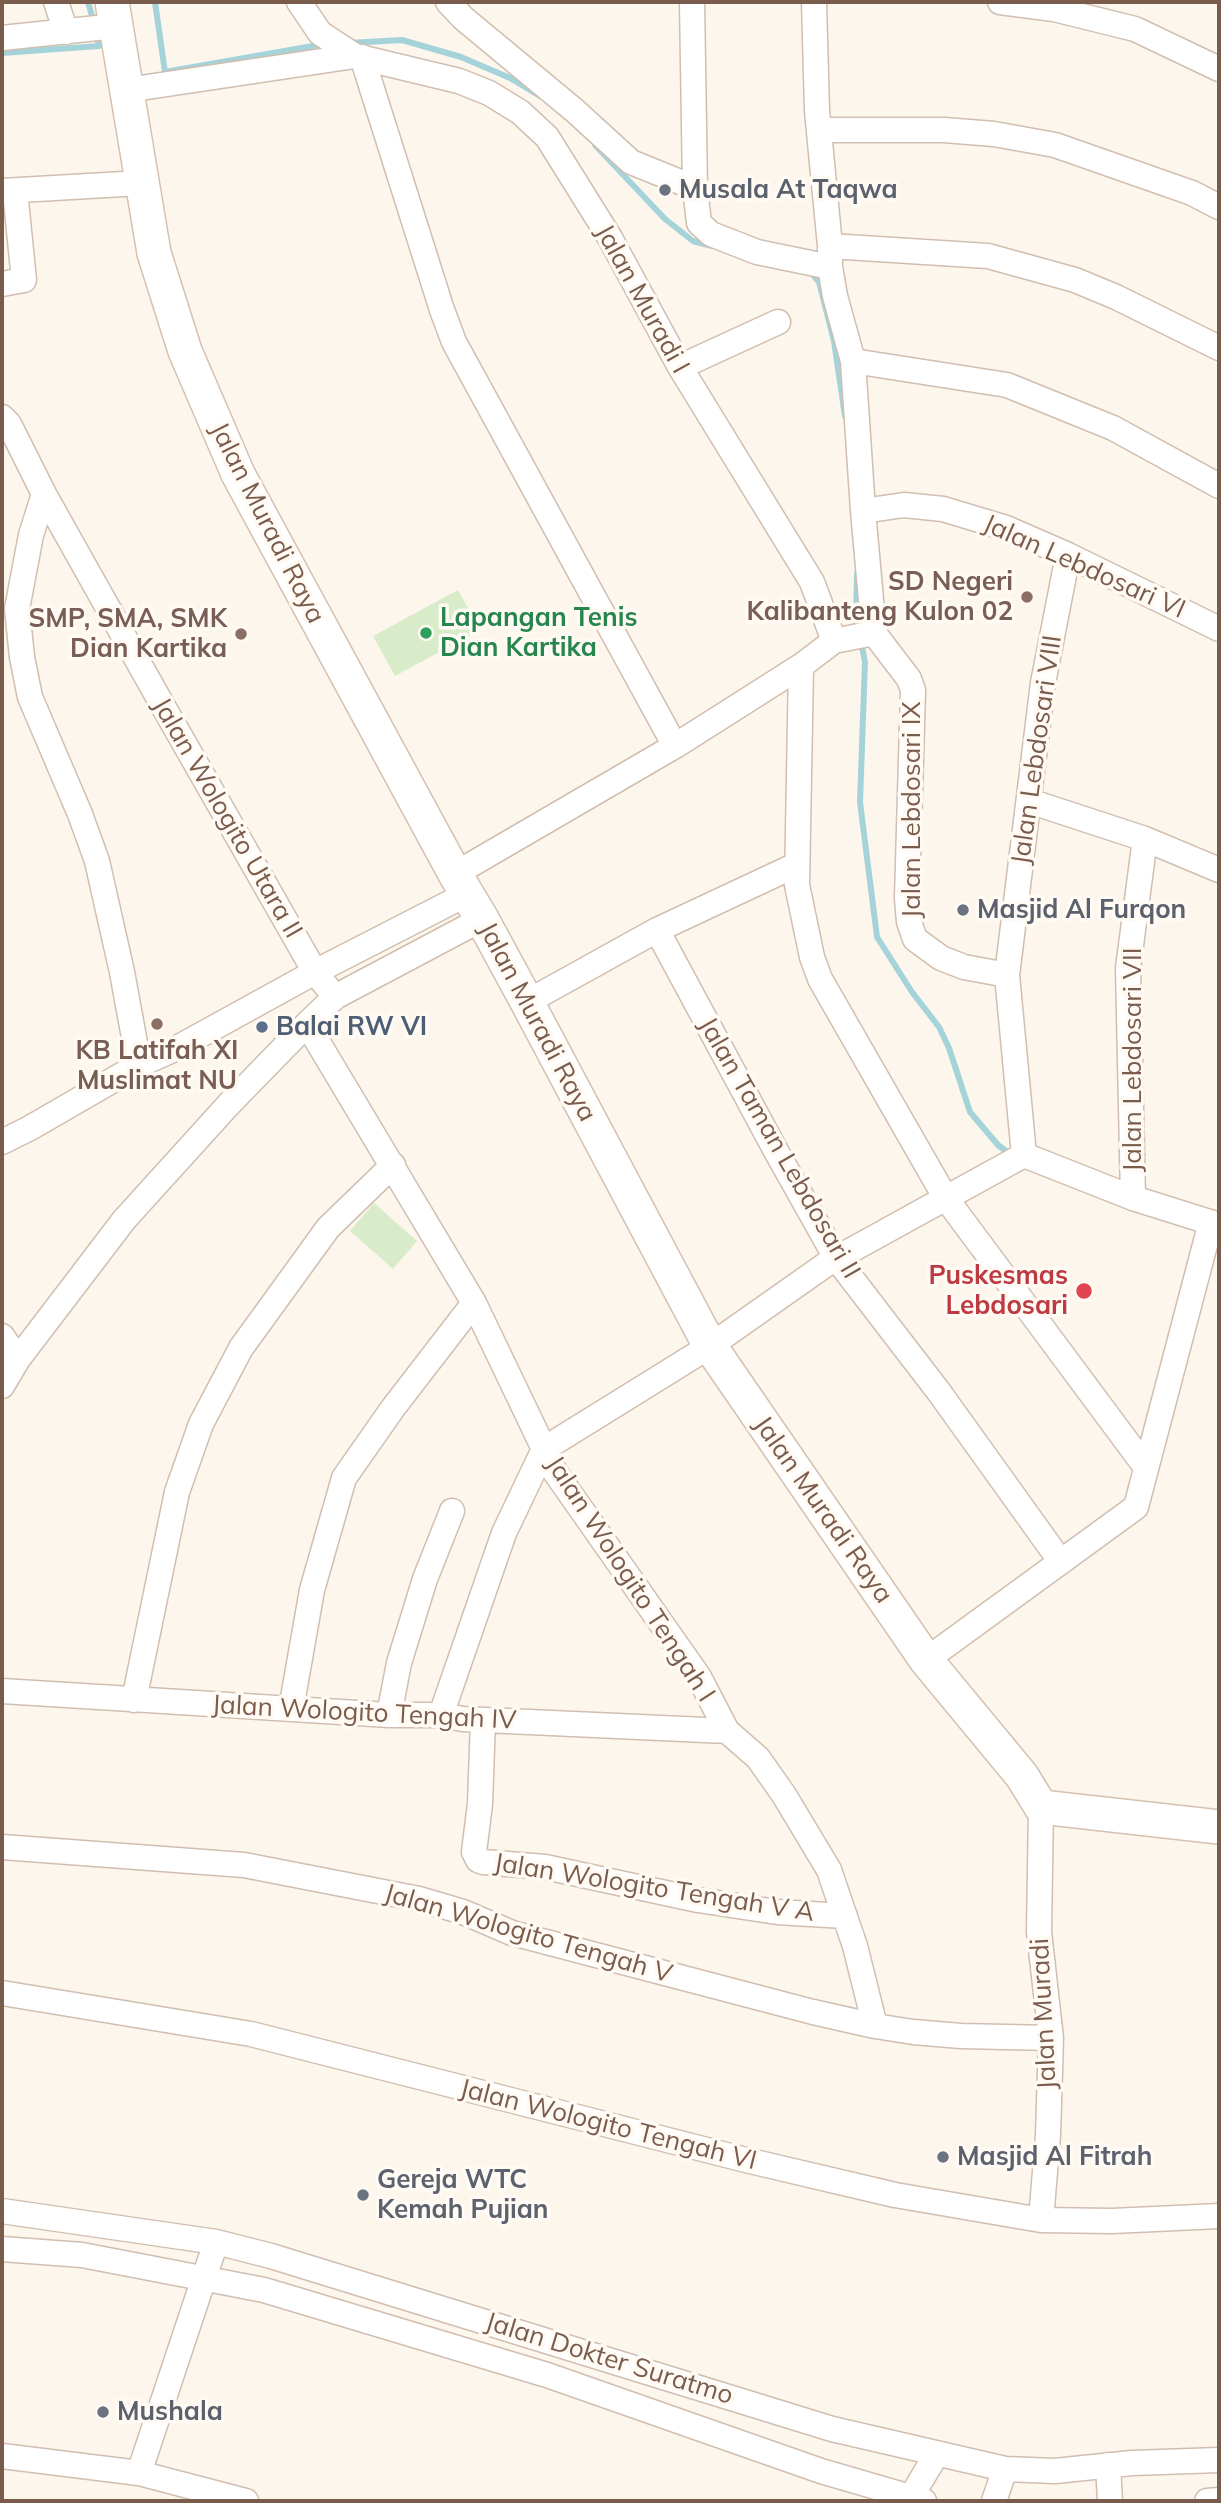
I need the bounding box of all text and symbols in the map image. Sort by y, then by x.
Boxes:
place label: Musala At Taqwa [679,174,898,206]
marker: Musala At Taqwa [657,182,673,198]
street label: Jalan Muradi I [588,219,696,379]
street label: Jalan Muradi Raya [203,417,331,629]
street label: Jalan Lebdosari VI [978,508,1190,626]
place label: SD Negeri Kalibanteng Kulon 02 [746,566,1013,628]
marker: SD Negeri Kalibanteng Kulon 02 [1019,589,1035,605]
place label: Lapangan Tenis Dian Kartika [440,602,637,664]
place label: SMP, SMA, SMK Dian Kartika [28,603,227,664]
marker: Lapangan Tenis Dian Kartika [418,625,434,641]
marker: SMP, SMA, SMK Dian Kartika [233,626,249,642]
street label: Jalan Lebdosari VIII [1005,633,1069,867]
street label: Jalan Wologito Utara II [145,692,309,944]
street label: Jalan Lebdosari IX [896,702,928,918]
place label: Masjid Al Furqon [977,894,1186,926]
marker: Masjid Al Furqon [955,902,971,918]
street label: Jalan Muradi Raya [471,917,603,1127]
street label: Jalan Lebdosari VII [1117,948,1149,1172]
place label: Balai RW VI [276,1011,427,1043]
street label: Jalan Taman Lebdosari II [691,1012,867,1284]
marker: KB Latifah XI Muslimat NU [149,1016,165,1032]
marker: Balai RW VI [254,1019,270,1035]
place label: KB Latifah XI Muslimat NU [76,1035,238,1096]
place label: Puskesmas Lebdosari [928,1260,1068,1322]
marker: Puskesmas Lebdosari [1074,1281,1094,1301]
street label: Jalan Muradi Raya [747,1410,899,1610]
street label: Jalan Wologito Tengah I [539,1450,721,1708]
street label: Jalan Wologito Tengah IV [211,1689,517,1737]
street label: Jalan Wologito Tengah V A [491,1847,817,1929]
street label: Jalan Wologito Tengah V [380,1878,676,1990]
street label: Jalan Muradi [1024,1937,1064,2091]
street label: Jalan Wologito Tengah VI [456,2073,760,2177]
place label: Masjid Al Fitrah [957,2141,1152,2173]
marker: Masjid Al Fitrah [935,2149,951,2165]
place label: Gereja WTC Kemah Pujian [377,2164,548,2226]
marker: Gereja WTC Kemah Pujian [355,2187,371,2203]
street label: Jalan Dokter Suratmo [481,2306,737,2412]
place label: Mushala [117,2396,223,2428]
marker: Mushala [95,2404,111,2420]

